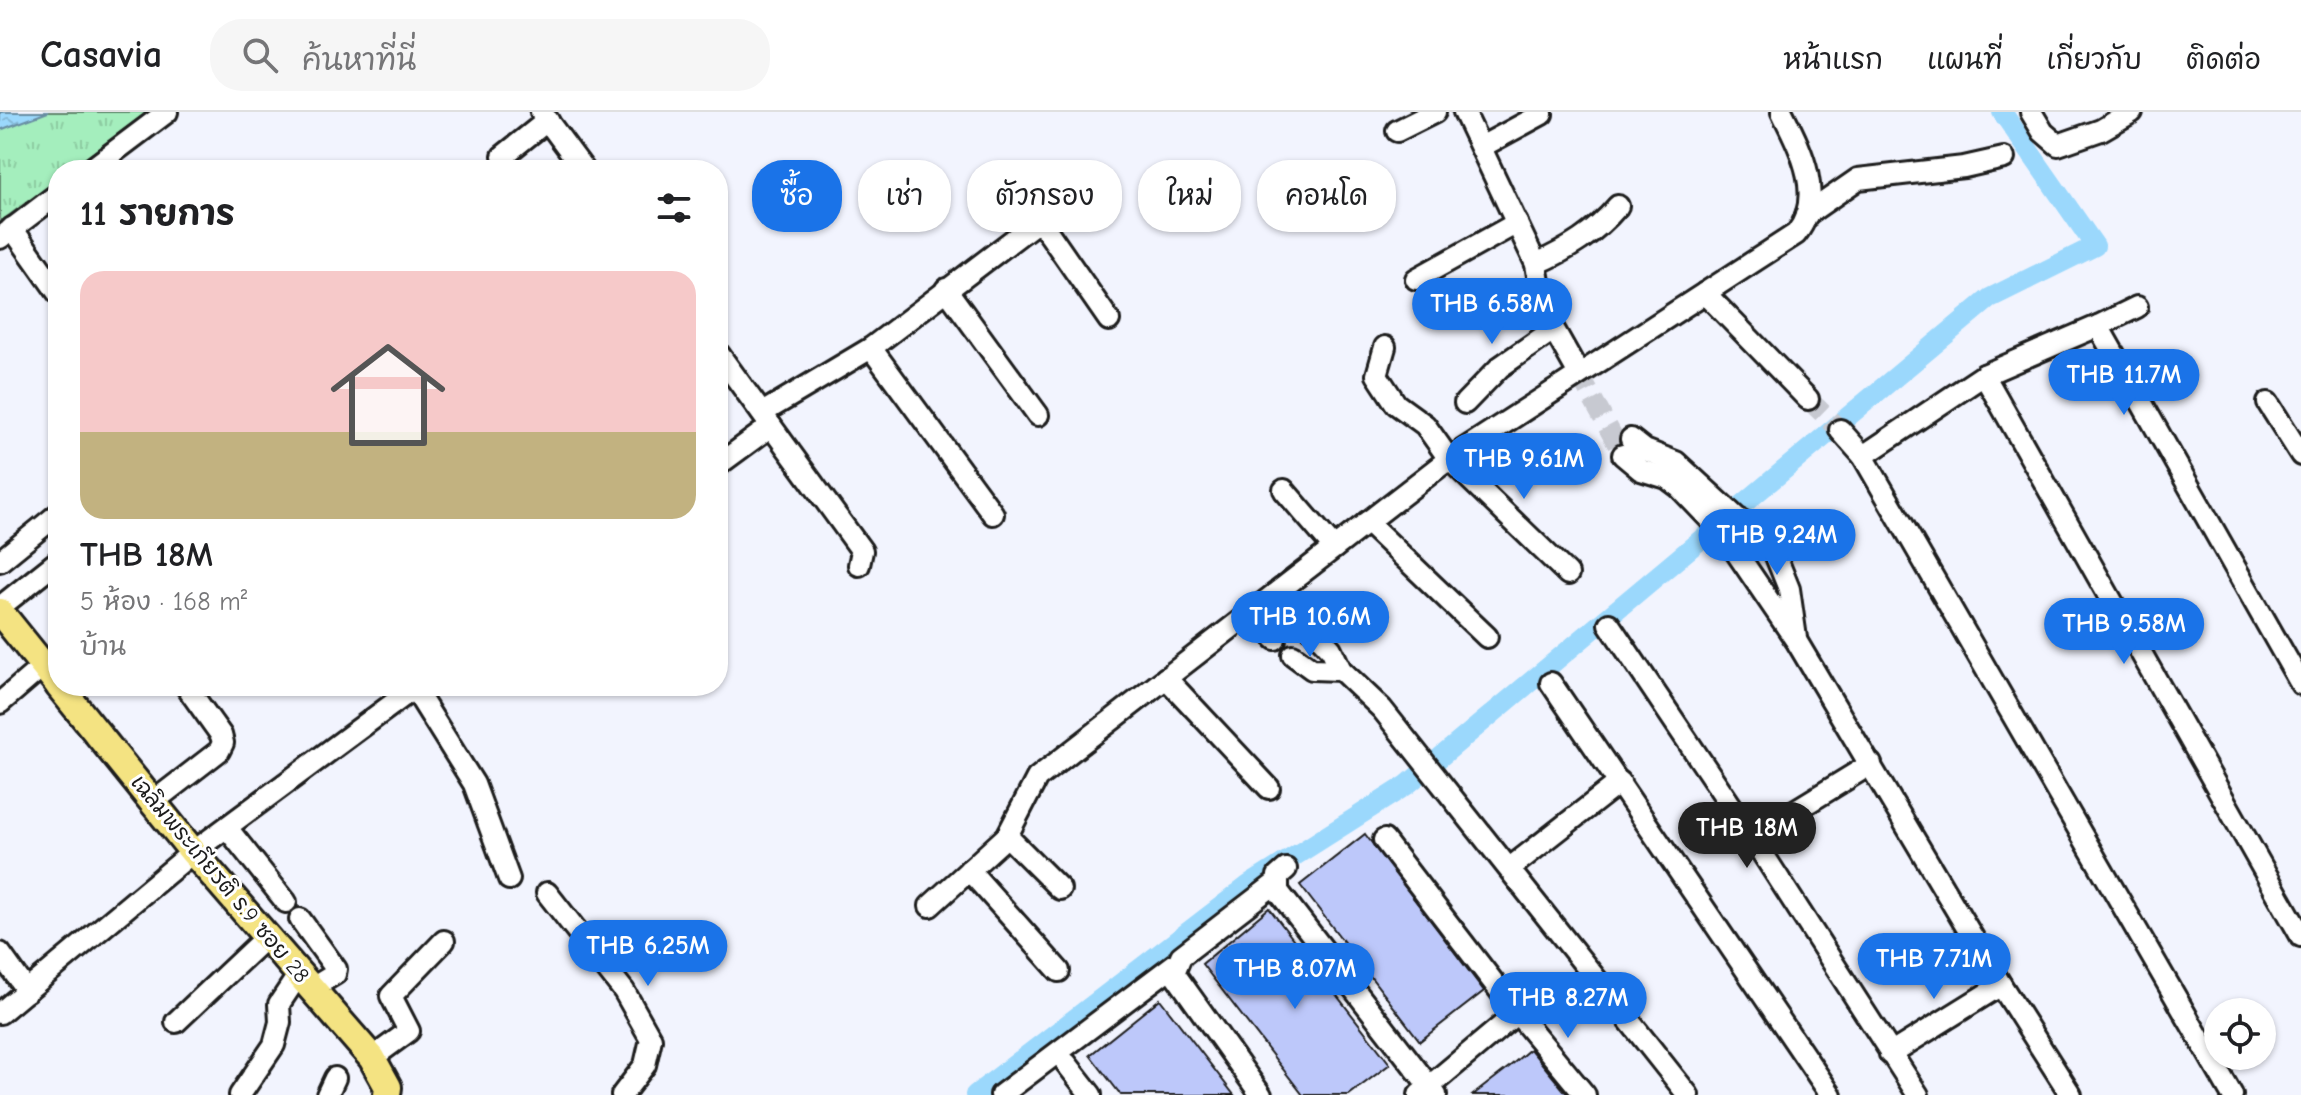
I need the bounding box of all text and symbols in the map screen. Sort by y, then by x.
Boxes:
search box [210,19,770,91]
text: Casavia [40,33,162,77]
icon: search [238,33,282,77]
text: ค้นหาที่นี่ [302,43,416,78]
text: หน้าแรก [1783,44,1883,76]
text: แผนที่ [1927,44,2003,76]
text: เกี่ยวกับ [2047,44,2142,76]
text: ติดต่อ [2186,44,2261,76]
chip: ซื้อ [752,160,842,232]
chip: เช่า [858,160,951,232]
chip: ตัวกรอง [967,160,1122,232]
chip: ใหม่ [1138,160,1241,232]
chip: คอนโด [1257,160,1396,232]
icon: filters [652,186,696,230]
text: 11 รายการ [80,194,235,234]
pin: THB 6.58M [1400,278,1584,346]
text: THB 6.58M [1430,289,1554,319]
icon: home [316,323,460,467]
pin: THB 11.7M [2032,349,2216,417]
text: THB 11.7M [2066,360,2182,390]
pin: THB 9.61M [1432,433,1616,501]
text: THB 9.61M [1464,444,1584,474]
pin: THB 9.24M [1685,509,1869,577]
text: THB 9.24M [1717,520,1837,550]
text: THB 18M [80,535,213,575]
text: 5 ห้อง · 168 m² [80,587,247,617]
pin: THB 10.6M [1218,591,1402,659]
pin: THB 9.58M [2032,598,2216,666]
text: THB 10.6M [1249,602,1371,632]
text: THB 9.58M [2062,609,2186,639]
text: บ้าน [80,632,126,662]
street label: เฉลิมพระเกียรติ ร.9 ซอย 28 [125,769,315,988]
pin: THB 18M [1673,802,1821,870]
text: THB 18M [1696,813,1798,843]
pin: THB 6.25M [556,920,740,988]
text: THB 6.25M [586,931,710,961]
pin: THB 7.71M [1842,933,2026,1001]
pin: THB 8.07M [1203,943,1387,1011]
text: THB 7.71M [1876,944,1992,974]
text: THB 8.07M [1234,954,1356,984]
pin: THB 8.27M [1476,972,1660,1040]
text: THB 8.27M [1508,983,1628,1013]
map controls [2204,998,2276,1070]
button: locate [2204,998,2276,1070]

